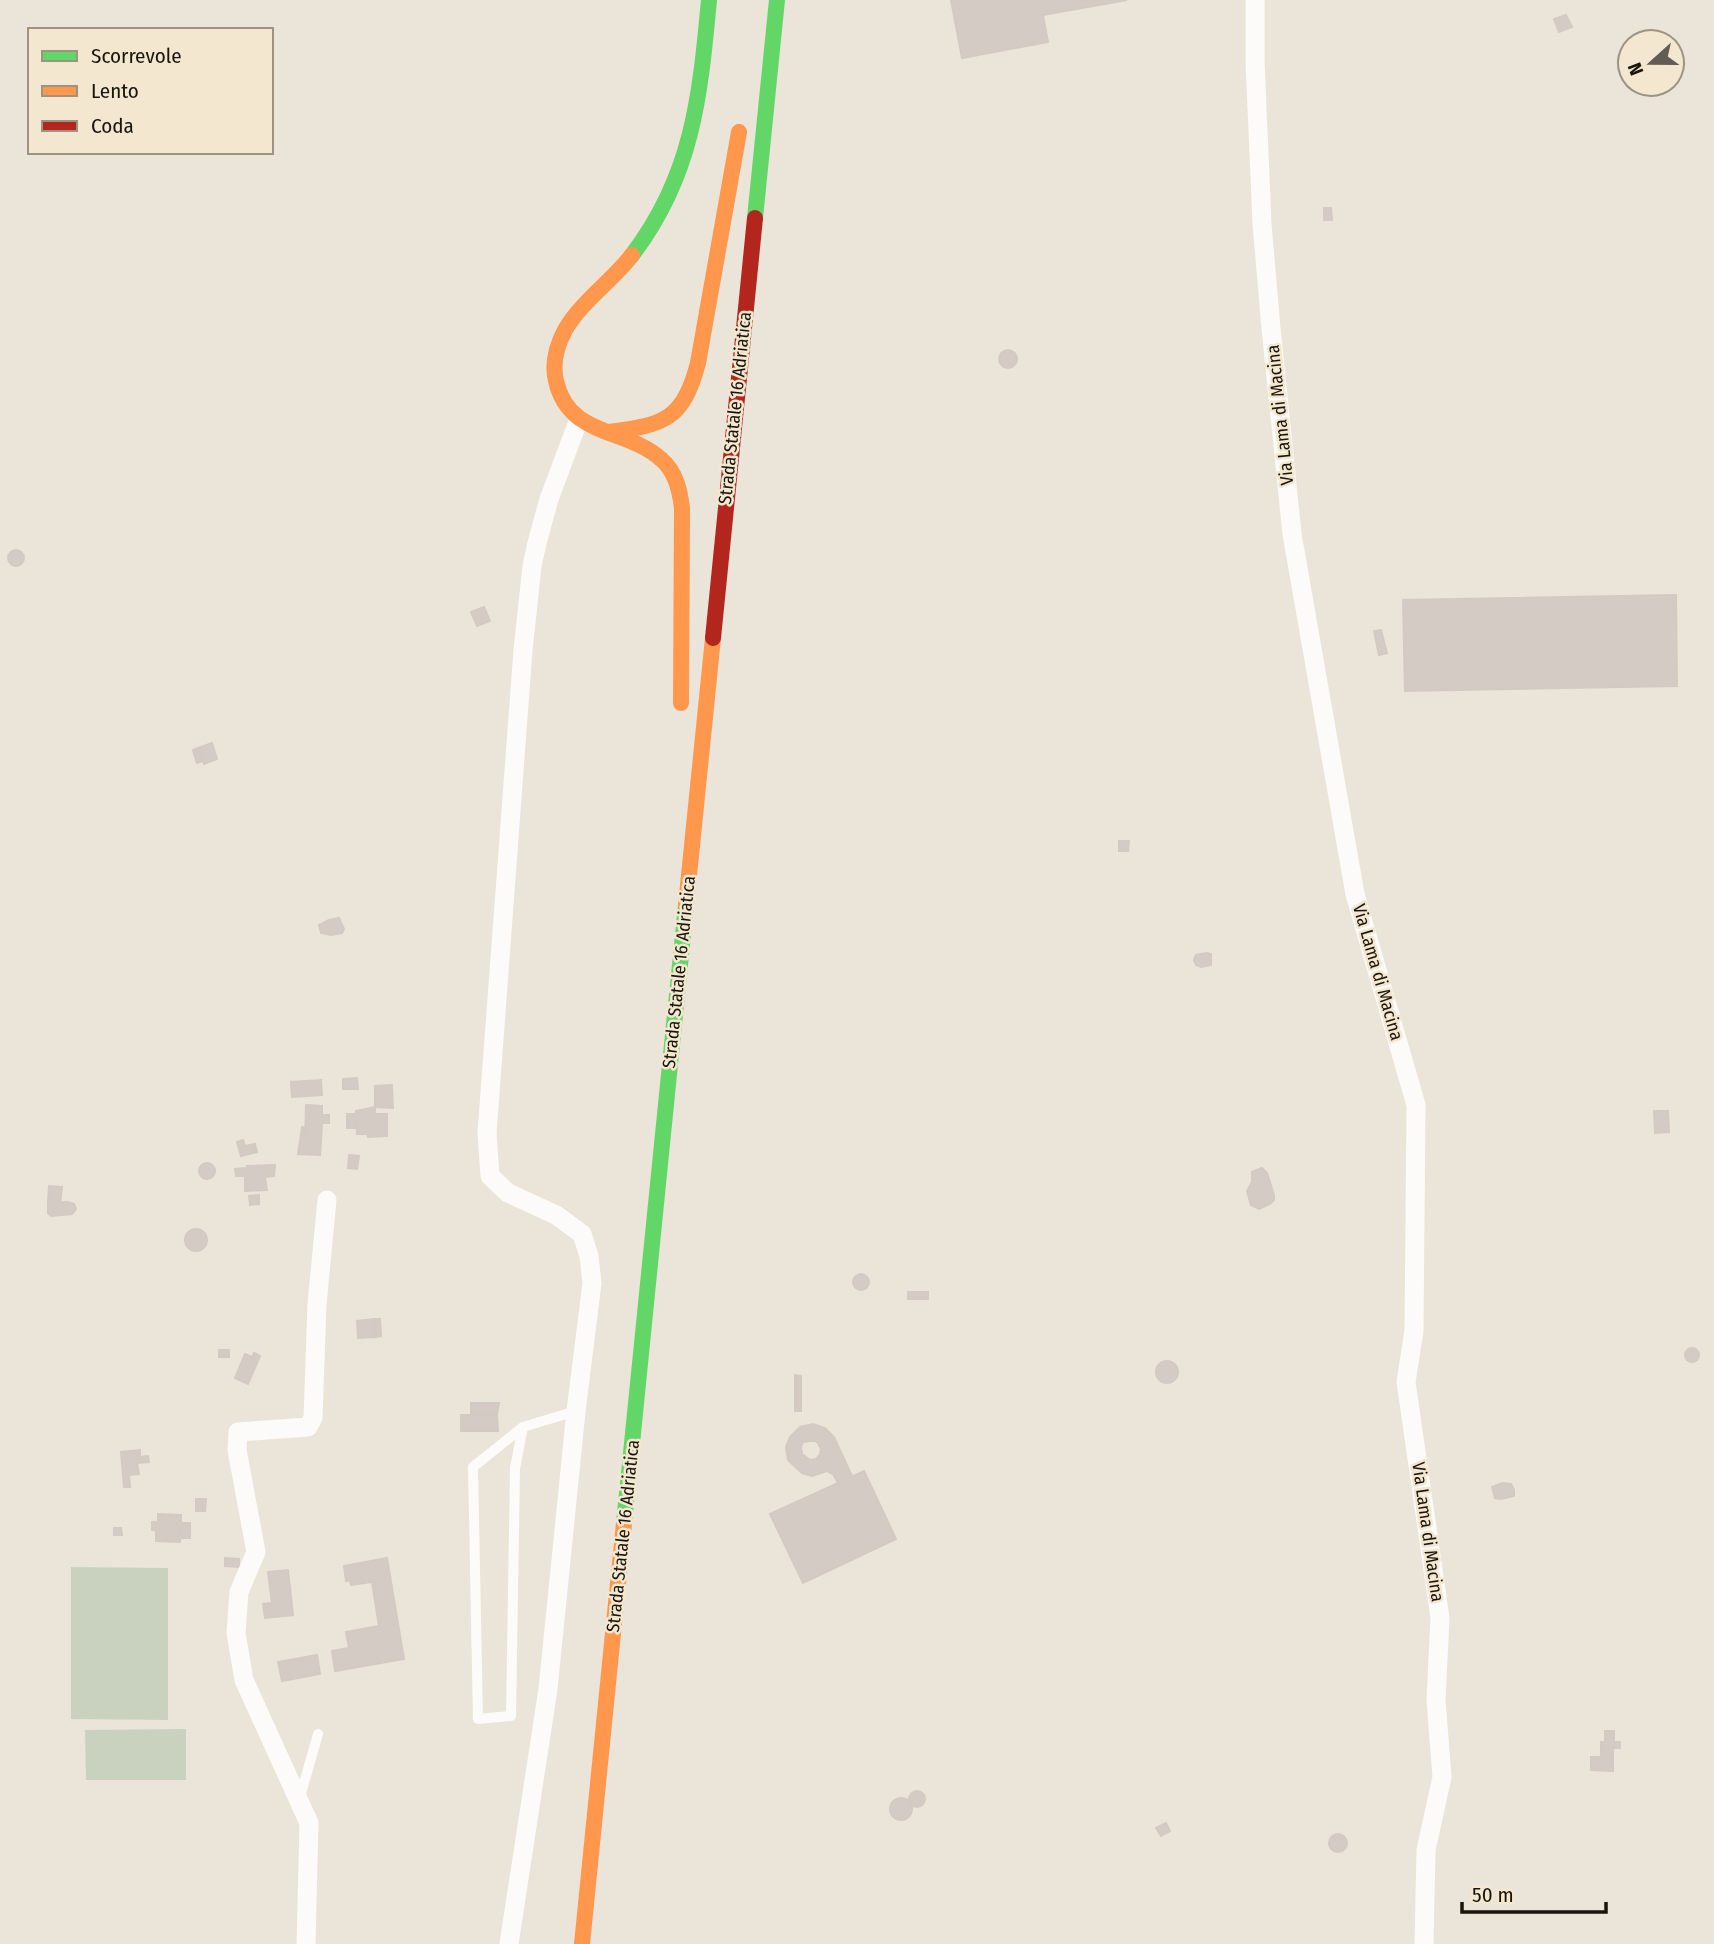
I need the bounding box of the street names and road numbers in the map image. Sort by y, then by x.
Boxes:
street label: Strada Statale 16 Adriatica [714,310,756,505]
street label: Via Lama di Macina [1262,344,1298,486]
street label: Strada Statale 16 Adriatica [658,874,700,1069]
street label: Via Lama di Macina [1348,901,1408,1043]
street label: Strada Statale 16 Adriatica [602,1438,644,1633]
street label: Via Lama di Macina [1407,1461,1449,1603]

